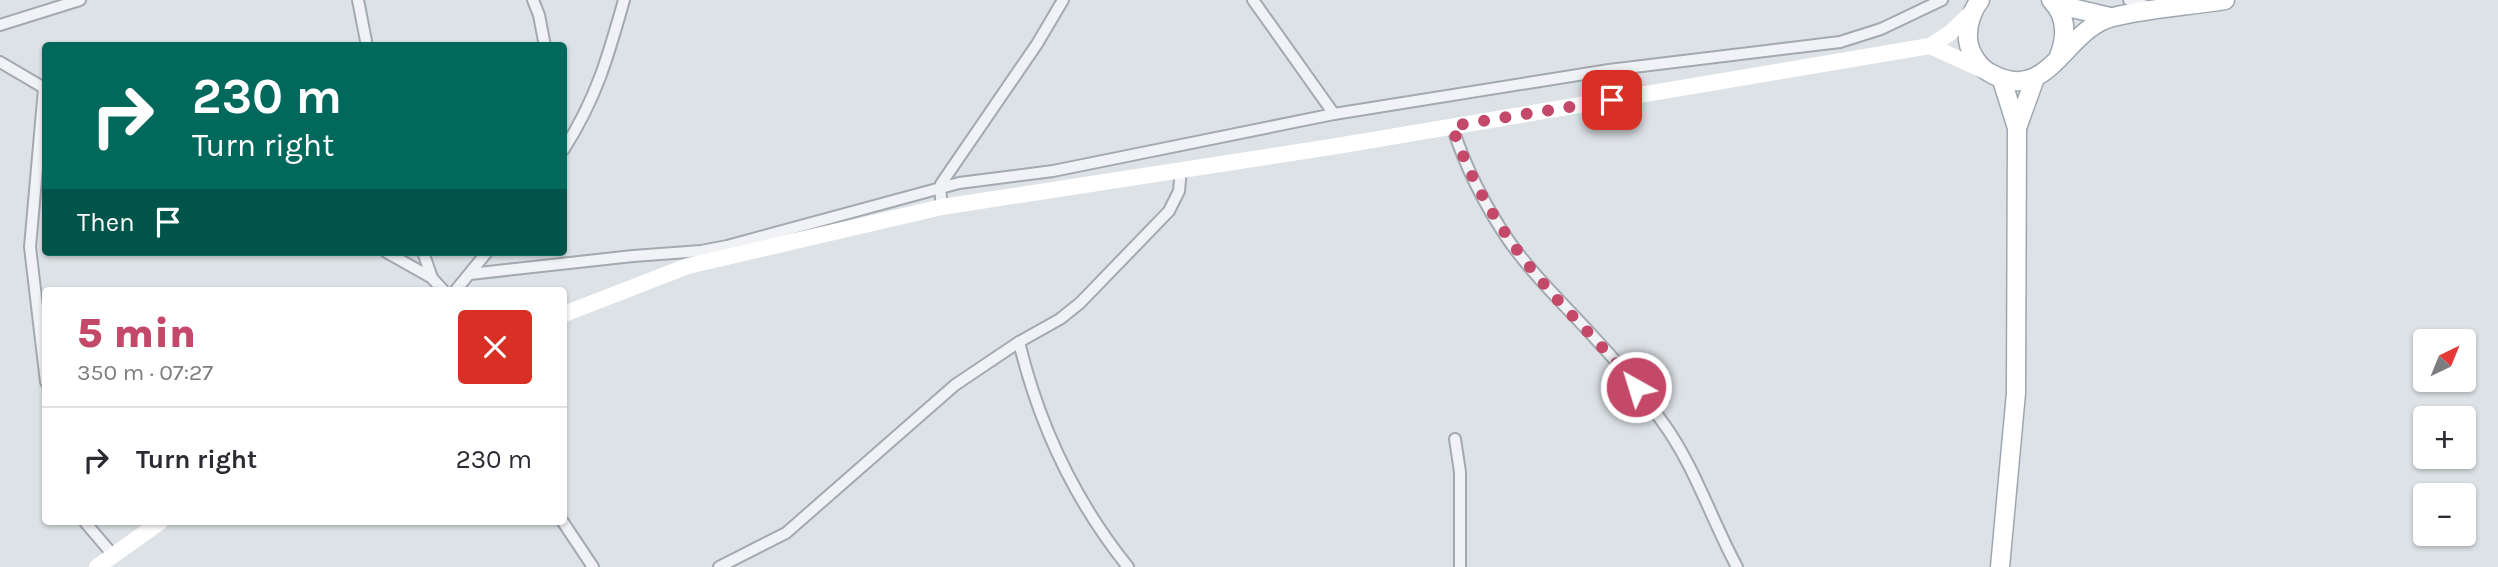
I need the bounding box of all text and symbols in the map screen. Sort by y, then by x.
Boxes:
text: 230 m [192,68,342,125]
icon: right [77,70,168,161]
pin [1582,70,1642,130]
icon: arrive [1593,81,1631,119]
text: Turn right [192,127,334,164]
icon: arrive [149,203,187,241]
text: Then [77,207,135,238]
text: 5 min [77,308,196,358]
button: close [458,310,532,384]
north arrow [2413,329,2476,392]
map controls [2413,329,2476,546]
position arrow [1599,350,1673,424]
text: 350 m · 07:27 [77,359,213,386]
button: + [2413,406,2476,469]
icon: right [77,441,115,479]
text: Turn right [136,444,257,475]
text: 230 m [456,444,532,475]
button: − [2413,483,2476,546]

